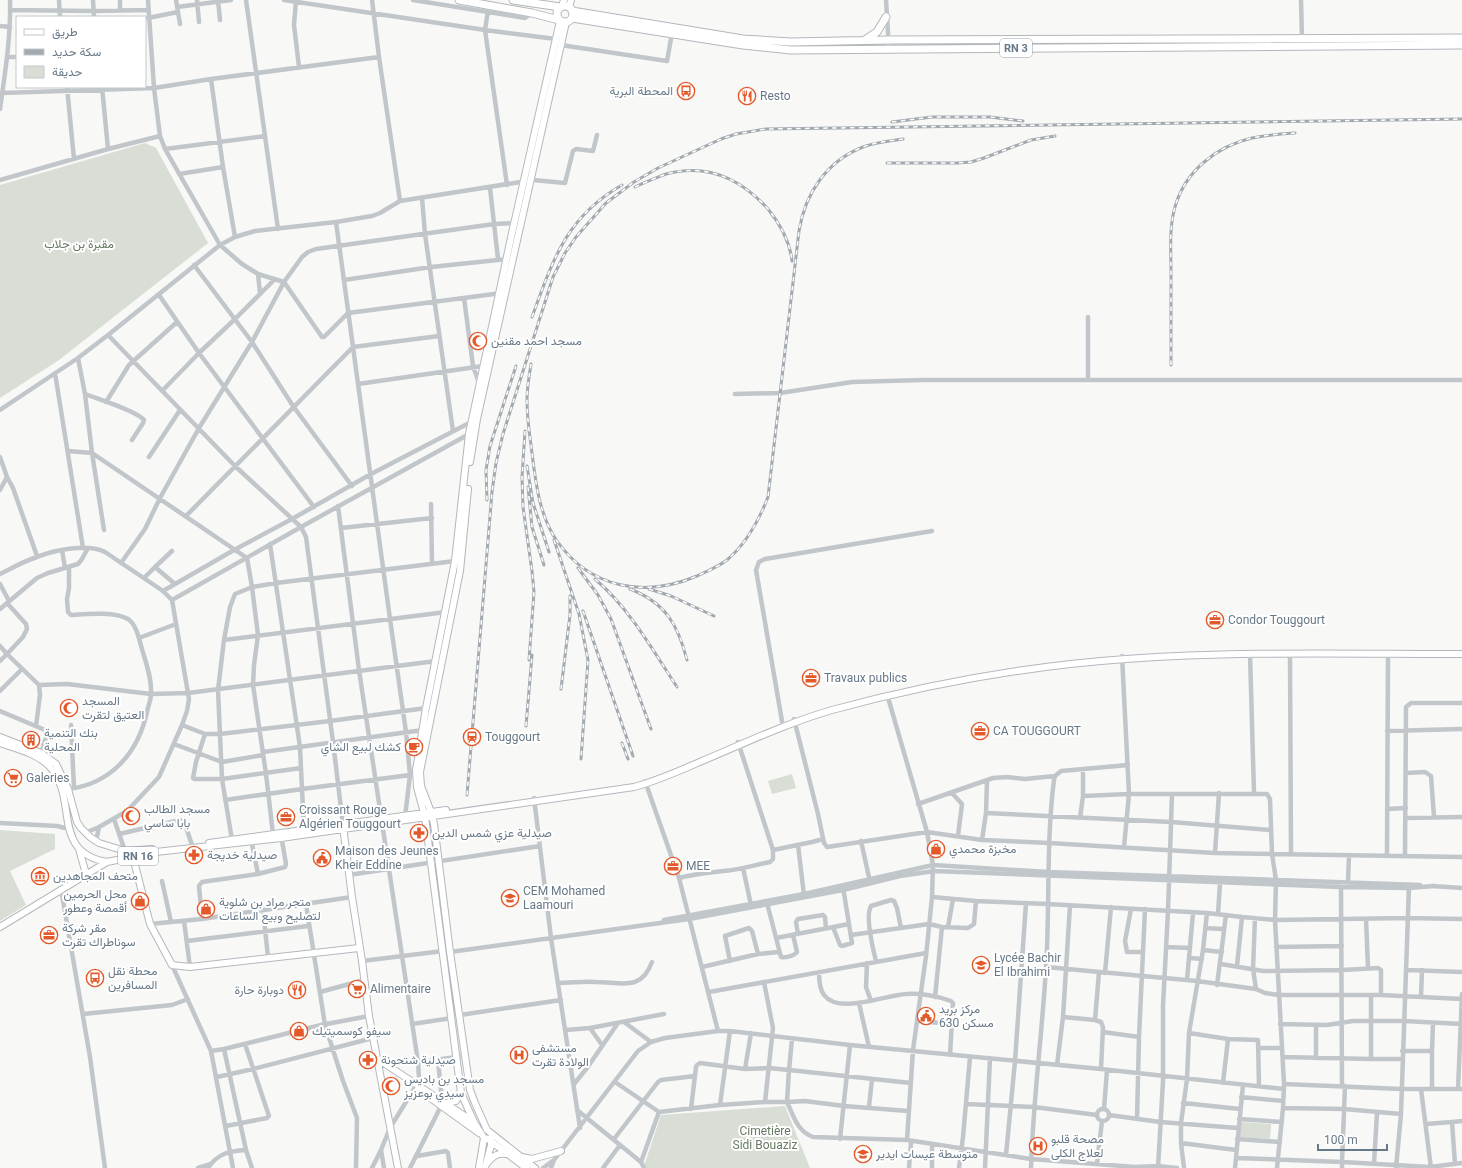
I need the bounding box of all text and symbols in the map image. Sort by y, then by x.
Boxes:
legend [16,16,146,88]
text: طريق [52,25,78,40]
road number: RN 3 [1000,39,1032,57]
text: سكة حديد [52,45,101,59]
text: حديقة [52,65,82,79]
bus stop icon: المحطة البرية [676,81,696,101]
place label: المحطة البرية [609,84,673,99]
restaurant icon: Resto [737,86,757,106]
place label: Resto [760,89,791,103]
park label: مقبرة بن جلاب [44,237,114,252]
mosque icon: مسجد احمد مقنين [468,331,488,351]
place label: مسجد احمد مقنين [491,334,582,349]
office icon: Condor Touggourt [1205,610,1225,630]
place label: Condor Touggourt [1228,613,1325,627]
office icon: Travaux publics [801,668,821,688]
place label: Travaux publics [824,671,907,685]
place label: المسجد العتيق لتقرت [82,694,144,723]
mosque icon: المسجد العتيق لتقرت [59,698,79,718]
office icon: CA TOUGGOURT [970,721,990,741]
place label: CA TOUGGOURT [993,724,1081,738]
place label: بنك التنمية المحلية [44,726,98,754]
station icon: Touggourt [462,727,482,747]
building icon: بنك التنمية المحلية [21,730,41,750]
place label: Touggourt [485,730,540,744]
cafe icon: كشك لبيع الشاي [404,737,424,757]
place label: كشك لبيع الشاي [321,740,401,757]
supermarket icon: Galeries [3,768,23,788]
place label: Galeries [26,771,70,785]
place label: مسجد الطالب بابا ساسي [144,802,210,833]
place label: Croissant Rouge Algérien Touggourt [299,803,401,831]
mosque icon: مسجد الطالب بابا ساسي [121,806,141,826]
office icon: Croissant Rouge Algérien Touggourt [276,807,296,827]
pharmacy icon: صيدلية عزي شمس الدين [409,823,429,843]
place label: صيدلية عزي شمس الدين [432,826,552,843]
shop icon: مخبزة محمدي [926,839,946,859]
place label: مخبزة محمدي [949,842,1016,859]
place label: Maison des Jeunes Kheir Eddine [335,844,439,872]
pharmacy icon: صيدلية خديجة [184,845,204,865]
road number: RN 16 [118,847,158,865]
place label: صيدلية خديجة [207,848,277,862]
public building icon: Maison des Jeunes Kheir Eddine [312,848,332,868]
office icon: MEE [663,856,683,876]
place label: MEE [686,859,710,873]
museum icon: متحف المجاهدين [30,866,50,886]
place label: متحف المجاهدين [53,869,138,884]
place label: CEM Mohamed Laamouri [523,884,605,912]
place label: محل الحرمين أقمصة وعطور [62,887,127,916]
school or university icon: CEM Mohamed Laamouri [500,888,520,908]
shop icon: محل الحرمين أقمصة وعطور [130,891,150,911]
place label: متجر مراد بن شلوية لتصليح وبيع الساعات [219,895,321,925]
shop icon: متجر مراد بن شلوية لتصليح وبيع الساعات [196,899,216,919]
place label: مقر شركة سوناطراك تقرت [62,921,135,950]
office icon: مقر شركة سوناطراك تقرت [39,925,59,945]
place label: Lycée Bachir El Ibrahimi [994,951,1061,979]
school or university icon: Lycée Bachir El Ibrahimi [971,955,991,975]
place label: محطة نقل المسافرين [108,964,157,993]
bus stop icon: محطة نقل المسافرين [85,968,105,988]
supermarket icon: Alimentaire [347,979,367,999]
restaurant icon: دوبارة حارة [287,980,307,1000]
place label: Alimentaire [370,982,431,996]
place label: دوبارة حارة [235,983,284,998]
place label: مركز بريد 630 مسكن [939,1002,994,1031]
public building icon: مركز بريد 630 مسكن [916,1006,936,1026]
shop icon: سيفو كوسميتيك [289,1021,309,1041]
place label: سيفو كوسميتيك [312,1024,391,1039]
place label: مستشفى الولادة تقرت [532,1041,589,1070]
hospital icon: مستشفى الولادة تقرت [509,1045,529,1065]
pharmacy icon: صيدلية شتحونة [358,1050,378,1070]
place label: صيدلية شتحونة [381,1053,456,1068]
place label: مسجد بن باديس سيدي بوعزيز [403,1072,484,1103]
mosque icon: مسجد بن باديس سيدي بوعزيز [381,1076,401,1096]
park label: Cimetière Sidi Bouaziz [733,1124,798,1152]
scale bar [1318,1126,1387,1152]
place label: مصحة قلبو لعلاج الكلى [1051,1132,1104,1162]
text: 100 m [1324,1133,1358,1147]
hospital icon: مصحة قلبو لعلاج الكلى [1028,1136,1048,1156]
school or university icon: متوسطة عيسات ايدير [853,1144,873,1164]
place label: متوسطة عيسات ايدير [875,1147,978,1162]

